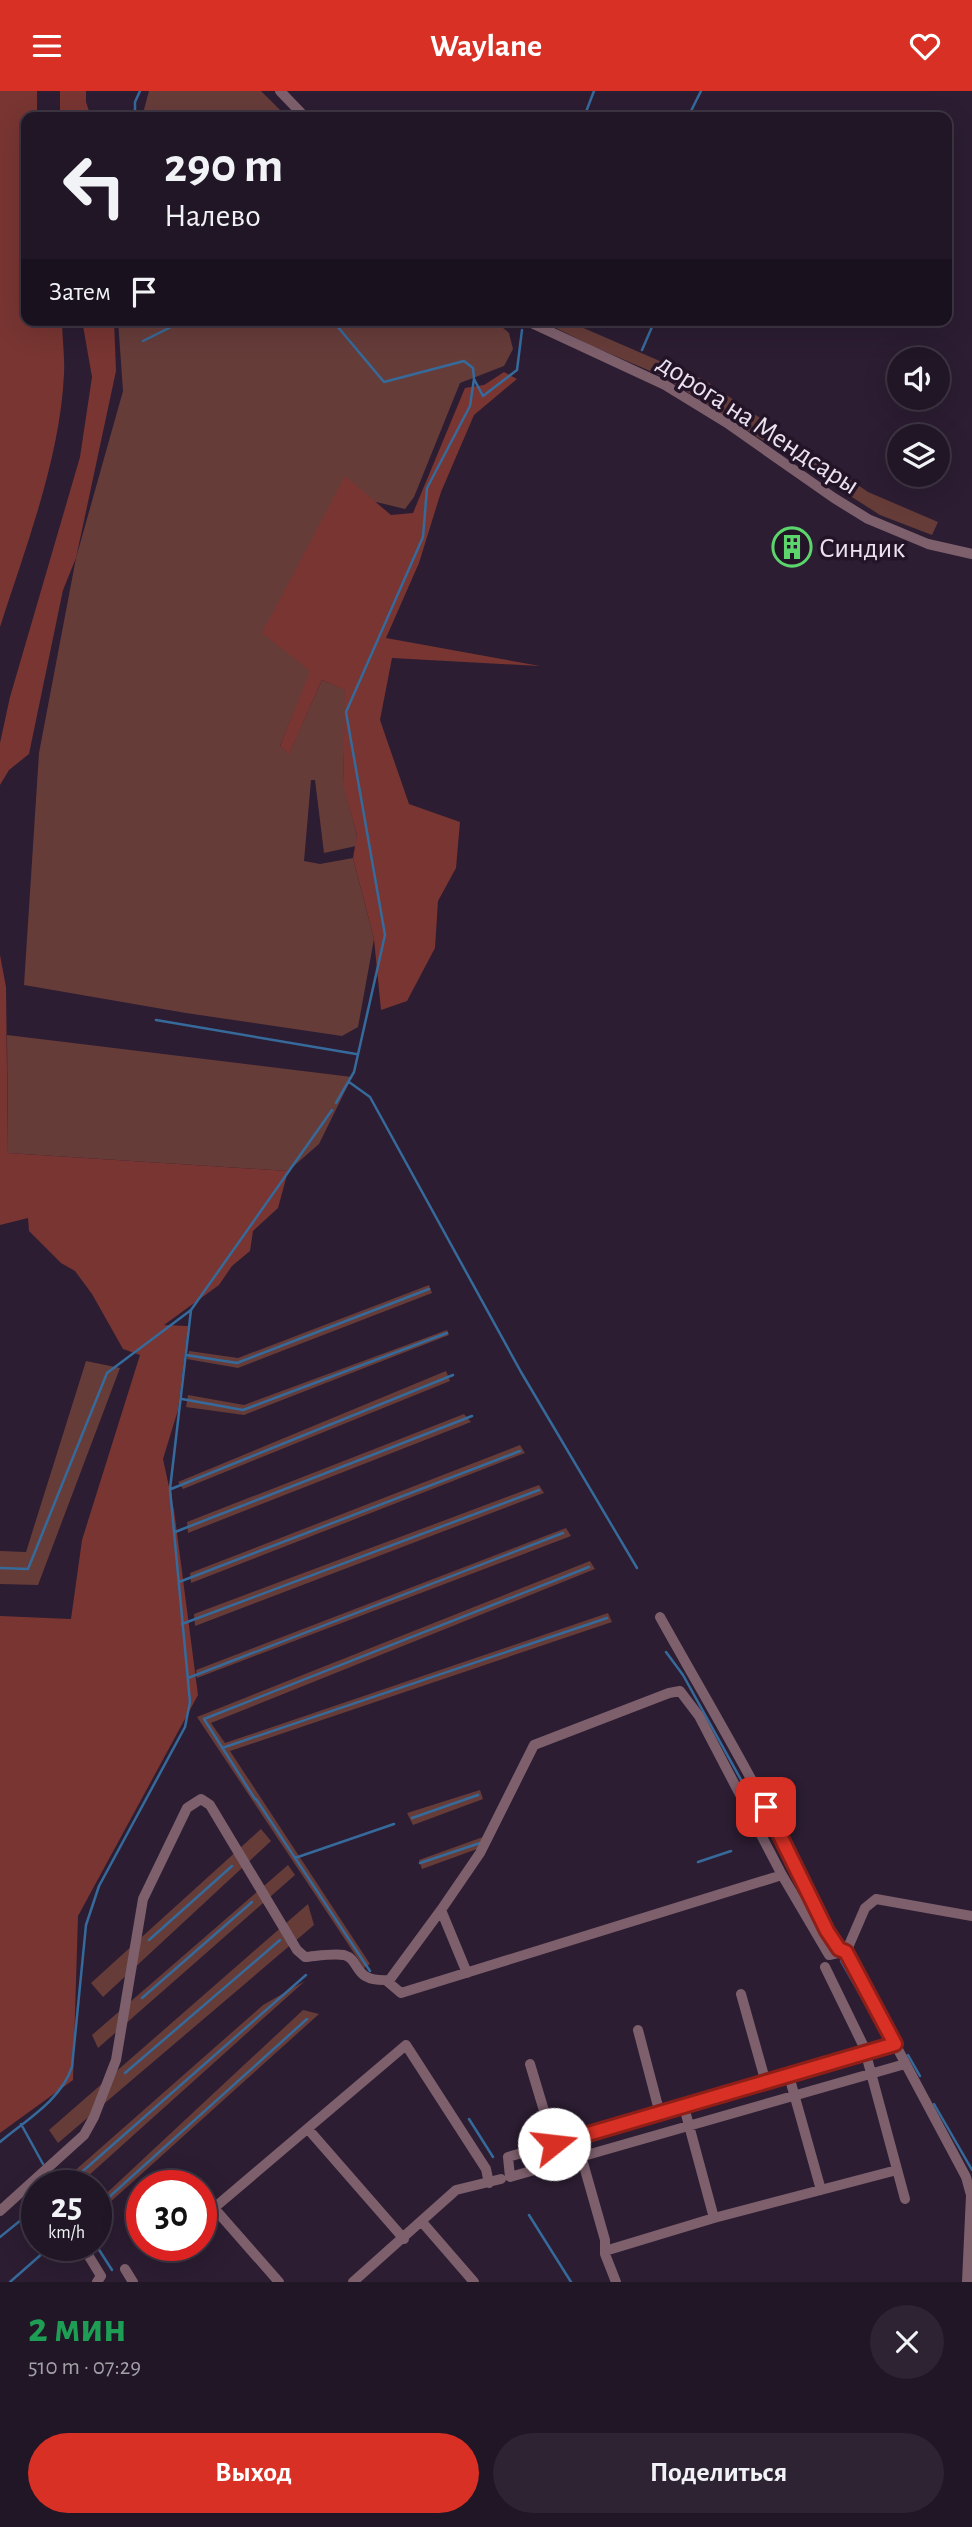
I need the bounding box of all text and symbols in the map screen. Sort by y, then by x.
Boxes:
icon: menu [28,27,66,65]
icon: heart [906,27,944,65]
text: Waylane [430,30,542,62]
icon: left [49,140,140,231]
text: 290 m [164,142,283,191]
text: Налево [164,200,261,232]
icon: arrive [125,273,163,311]
text: Затем [49,279,111,305]
map controls [887,347,950,487]
button: sound [887,347,950,410]
street label: дорога на Мендсары [652,349,864,500]
button: layers [887,424,950,487]
building icon: Синдик [771,526,813,568]
place label: Синдик [819,535,905,563]
pin [736,1777,796,1837]
icon: arrive [747,1788,785,1826]
position arrow [517,2107,591,2181]
speed limit sign: 30 [126,2170,217,2261]
text: 25 [51,2189,82,2224]
text: km/h [48,2224,85,2242]
button: close [870,2305,944,2379]
text: 2 мин [28,2307,126,2349]
text: 510 m · 07:29 [28,2356,141,2379]
button: Выход [28,2433,479,2513]
button: Поделиться [493,2433,944,2513]

